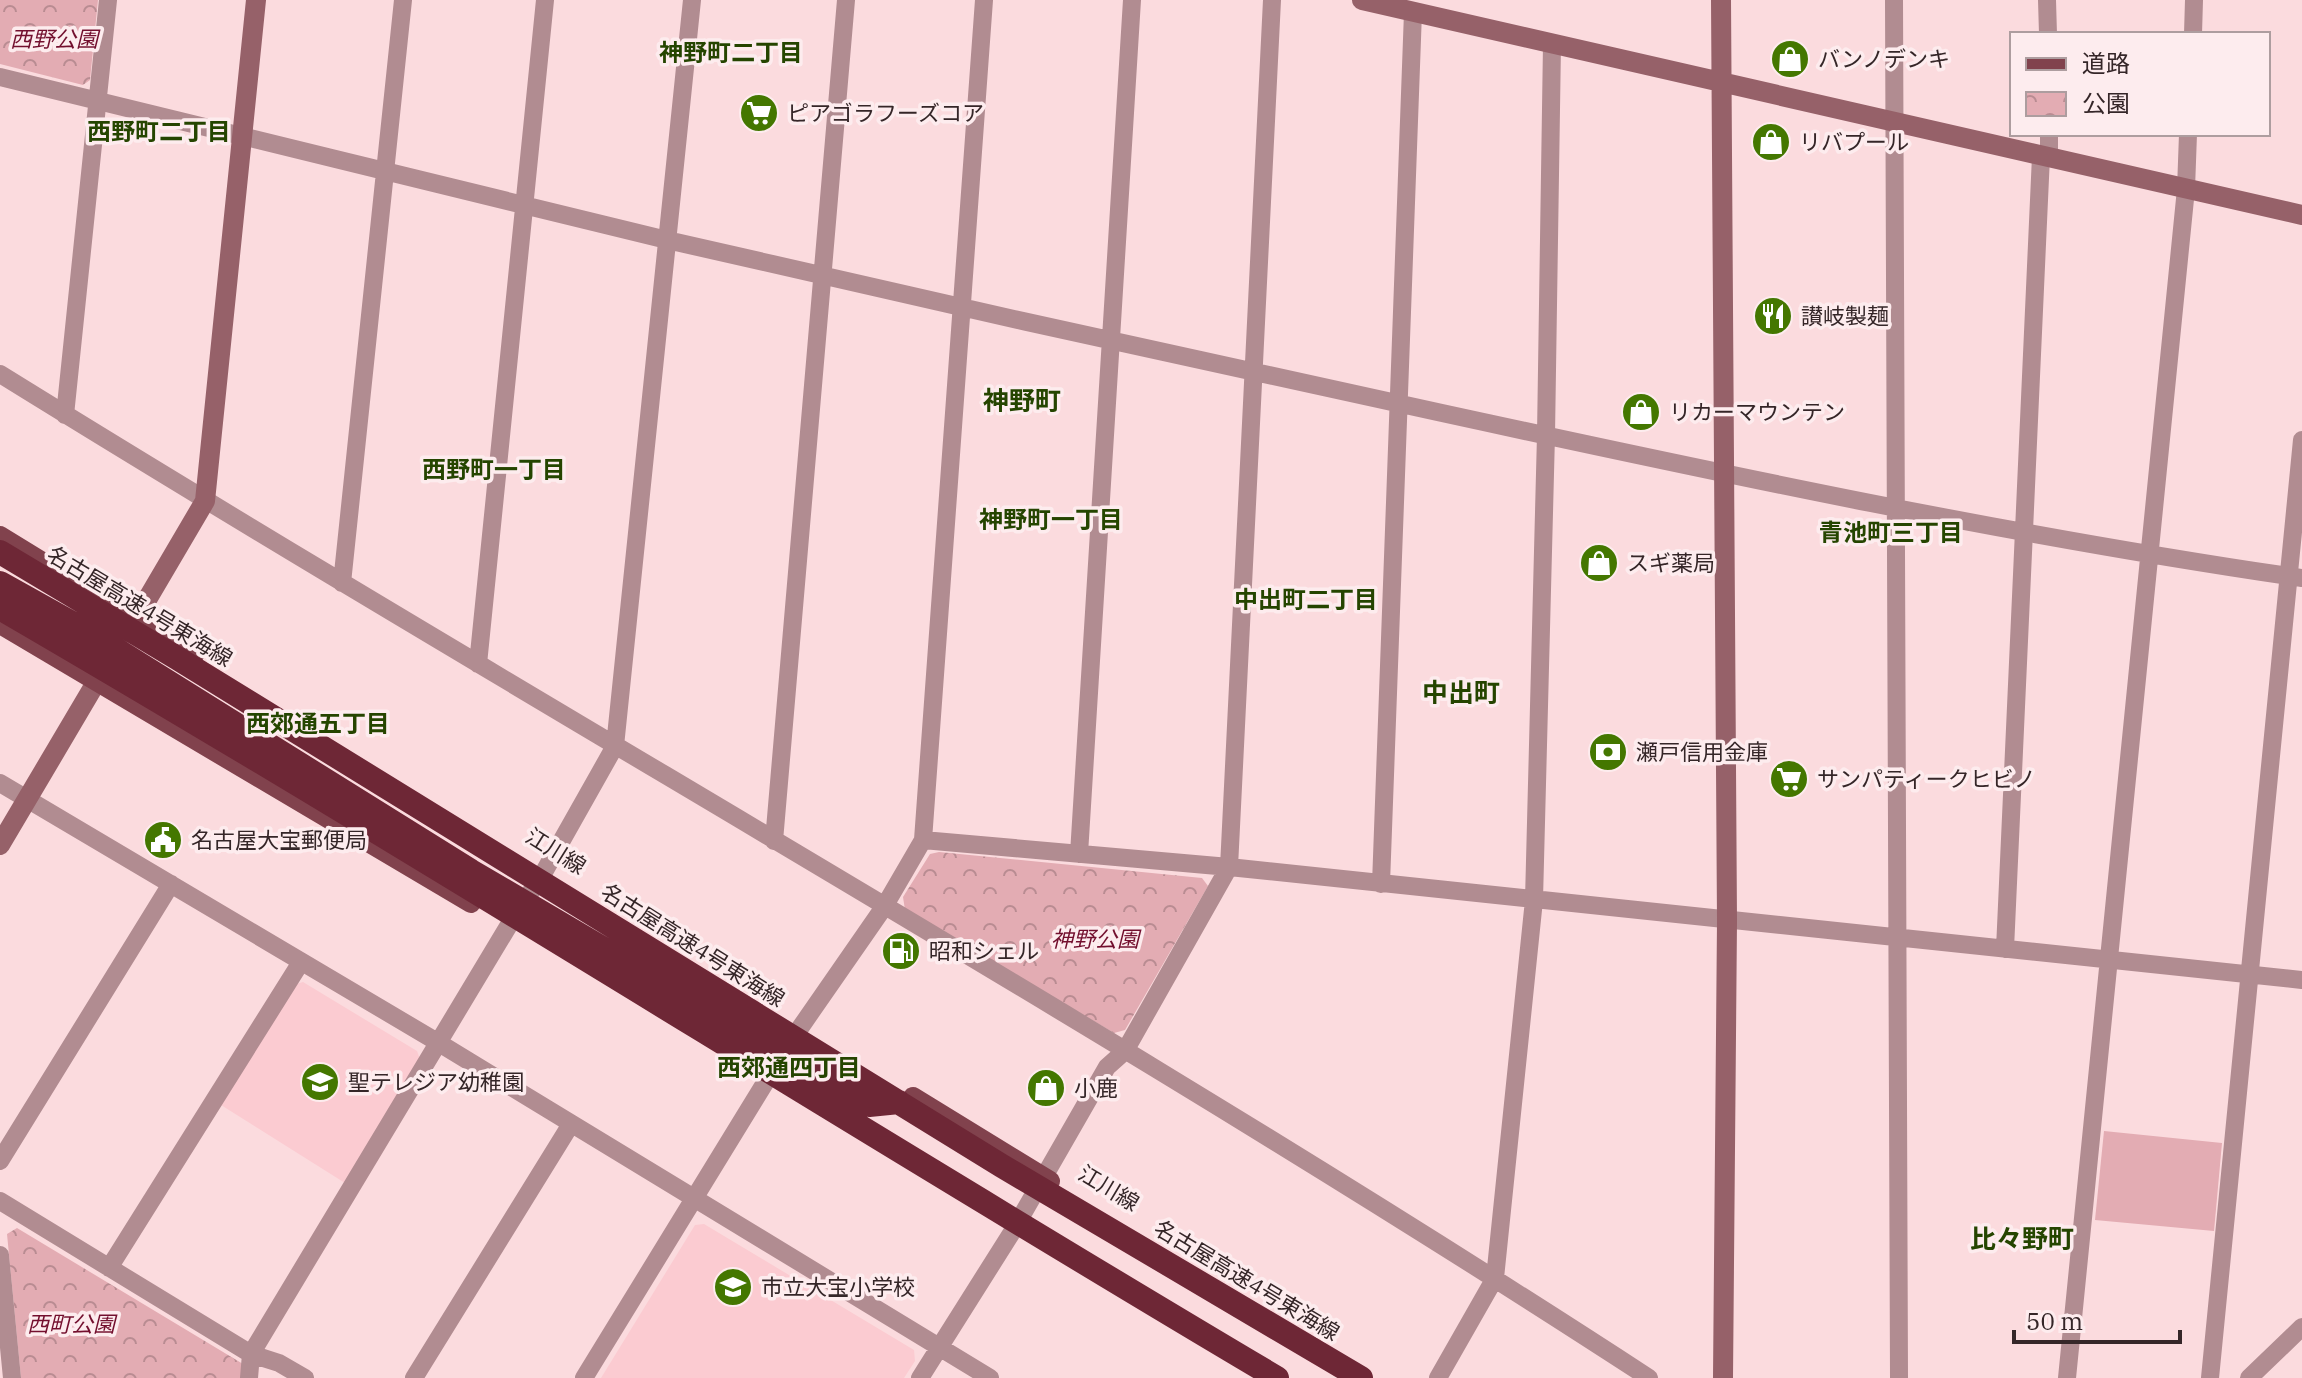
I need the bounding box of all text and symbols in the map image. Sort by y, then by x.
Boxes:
park label: 西野公園 [10,24,101,53]
legend [2010,32,2270,136]
district label: 神野町二丁目 [659,36,803,68]
shop icon: バンノデンキ [1769,38,1811,80]
place label: バンノデンキ [1818,44,1950,73]
text: 道路 [2082,47,2130,79]
text: 公園 [2082,87,2130,119]
supermarket icon: ピアゴラフーズコア [738,92,780,134]
place label: ピアゴラフーズコア [787,98,984,127]
district label: 西野町二丁目 [87,115,231,147]
shop icon: リバプール [1750,121,1792,163]
place label: リバプール [1799,127,1909,156]
restaurant icon: 讃岐製麺 [1752,295,1794,337]
place label: 讃岐製麺 [1801,301,1889,330]
district label: 神野町 [983,383,1061,417]
shop icon: リカーマウンテン [1620,391,1662,433]
place label: リカーマウンテン [1669,397,1845,426]
district label: 西野町一丁目 [422,453,566,485]
district label: 神野町一丁目 [979,503,1123,535]
district label: 青池町三丁目 [1819,516,1963,548]
street label: 名古屋高速4号東海線 [42,539,238,672]
shop icon: スギ薬局 [1578,542,1620,584]
place label: スギ薬局 [1627,548,1715,577]
district label: 中出町二丁目 [1234,583,1378,615]
district label: 中出町 [1422,675,1500,709]
district label: 西郊通五丁目 [246,707,390,739]
bank icon: 瀬戸信用金庫 [1587,731,1629,773]
place label: 瀬戸信用金庫 [1636,737,1768,766]
supermarket icon: サンパティークヒビノ [1768,758,1810,800]
place label: サンパティークヒビノ [1817,764,2036,793]
public building icon: 名古屋大宝郵便局 [142,819,184,861]
street label: 江川線 [521,821,592,880]
place label: 名古屋大宝郵便局 [191,825,367,854]
street label: 名古屋高速4号東海線 [596,876,791,1013]
park label: 神野公園 [1051,924,1142,953]
fuel station icon: 昭和シェル [880,930,922,972]
place label: 昭和シェル [929,936,1039,965]
district label: 西郊通四丁目 [717,1051,861,1083]
school or university icon: 聖テレジア幼稚園 [299,1061,341,1103]
place label: 聖テレジア幼稚園 [348,1067,524,1096]
shop icon: 小鹿 [1025,1067,1067,1109]
place label: 小鹿 [1074,1073,1118,1102]
street label: 江川線 [1073,1158,1145,1217]
street label: 名古屋高速4号東海線 [1149,1213,1345,1346]
district label: 比々野町 [1970,1221,2074,1255]
school or university icon: 市立大宝小学校 [712,1266,754,1308]
place label: 市立大宝小学校 [761,1272,915,1301]
scale bar [2014,1294,2180,1344]
text: 50 m [2026,1305,2083,1337]
park label: 西町公園 [27,1309,118,1338]

